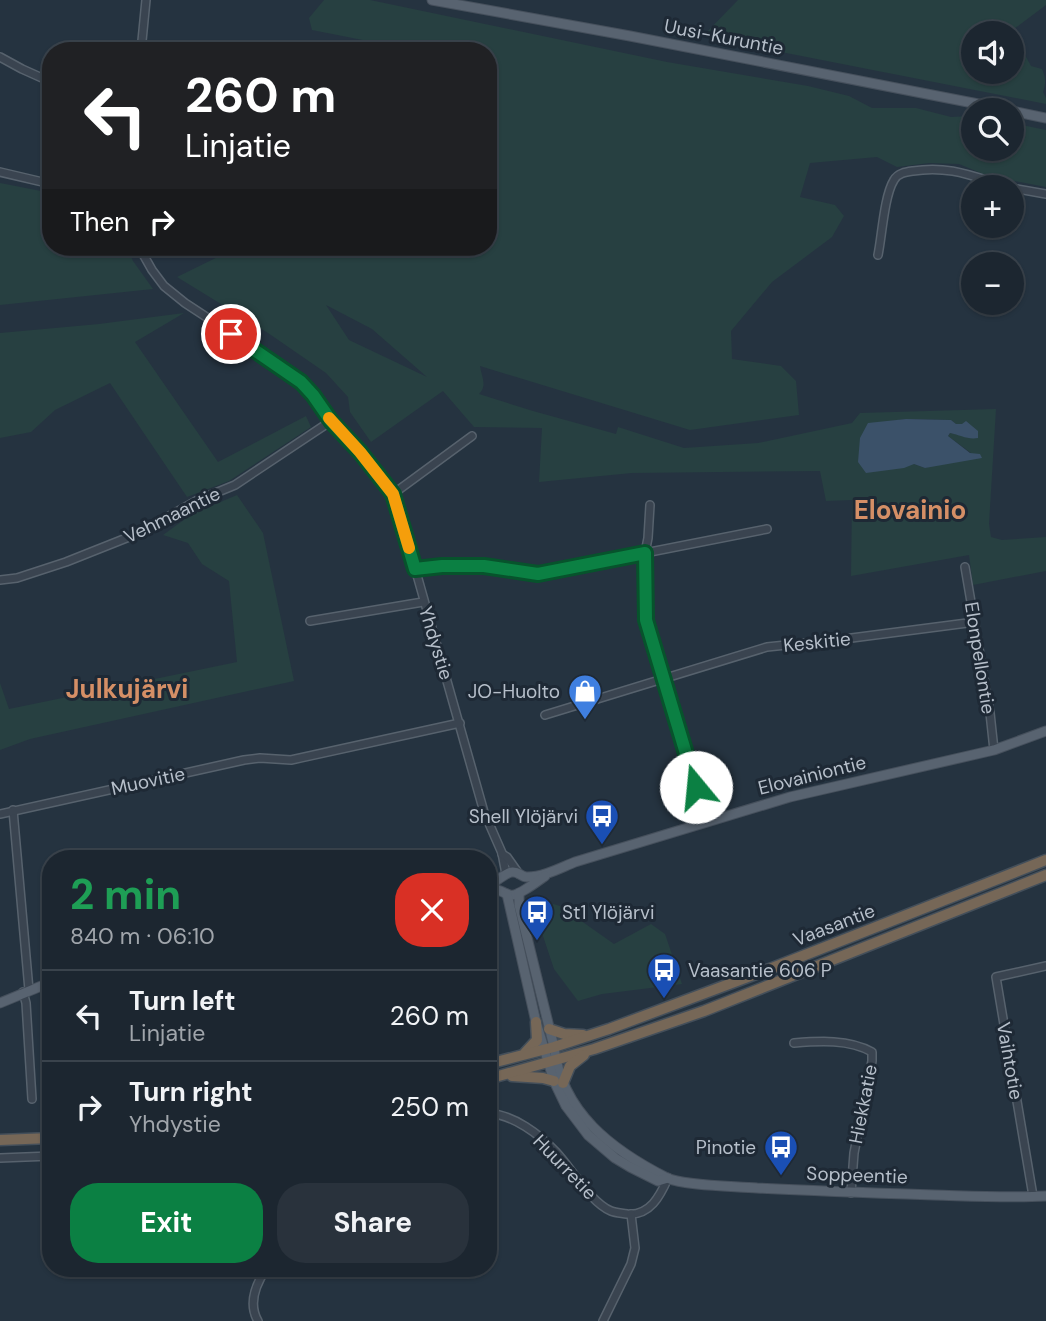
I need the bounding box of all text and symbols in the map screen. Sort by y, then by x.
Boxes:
street label: Uusi-Kuruntie [662,13,786,61]
map controls [961,21,1024,315]
button: sound [961,21,1024,84]
text: 260 m [185,63,336,127]
icon: left [70,70,161,161]
button: search [961,98,1024,161]
text: Linjatie [185,125,291,167]
button: + [961,175,1024,238]
icon: right [143,203,181,241]
text: Then [70,205,129,239]
button: − [961,252,1024,315]
pin [201,304,261,364]
icon: arrive [212,315,250,353]
street label: Vehmaantie [120,481,224,549]
district label: Elovainio [854,493,966,527]
street label: Elonpellontie [959,600,1001,716]
street label: Yhdystie [413,603,459,683]
street label: Keskitie [782,626,852,658]
district label: Julkujärvi [66,672,188,706]
shop icon: JO-Huolto [566,672,604,721]
place label: JO-Huolto [468,679,560,704]
street label: Elovainiontie [755,749,869,801]
position arrow [659,750,733,824]
street label: Muovitie [109,761,187,801]
bus stop icon: Shell Ylöjärvi [583,797,621,846]
place label: Shell Ylöjärvi [469,804,578,829]
text: 2 min [70,867,181,922]
button: close [395,873,469,947]
bus stop icon: St1 Ylöjärvi [518,893,556,942]
street label: Vaasantie [789,898,879,952]
place label: St1 Ylöjärvi [562,900,655,925]
text: 840 m · 06:10 [70,921,215,951]
bus stop icon: Vaasantie 606 P [645,951,683,1000]
place label: Vaasantie 606 P [688,958,832,983]
text: Turn left [129,984,236,1018]
icon: left [70,997,108,1035]
text: 260 m [390,999,469,1033]
text: Linjatie [129,1018,205,1048]
street label: Vaihtotie [991,1020,1029,1102]
street label: Hiekkatie [843,1062,883,1146]
text: Turn right [129,1075,253,1109]
icon: right [70,1088,108,1126]
text: 250 m [390,1090,469,1124]
text: Yhdystie [129,1109,221,1139]
bus stop icon: Pinotie [762,1128,800,1177]
street label: Huurretie [528,1129,602,1205]
place label: Pinotie [696,1135,756,1160]
street label: Soppeentie [806,1161,908,1189]
button: Exit [70,1183,263,1263]
button: Share [277,1183,469,1263]

